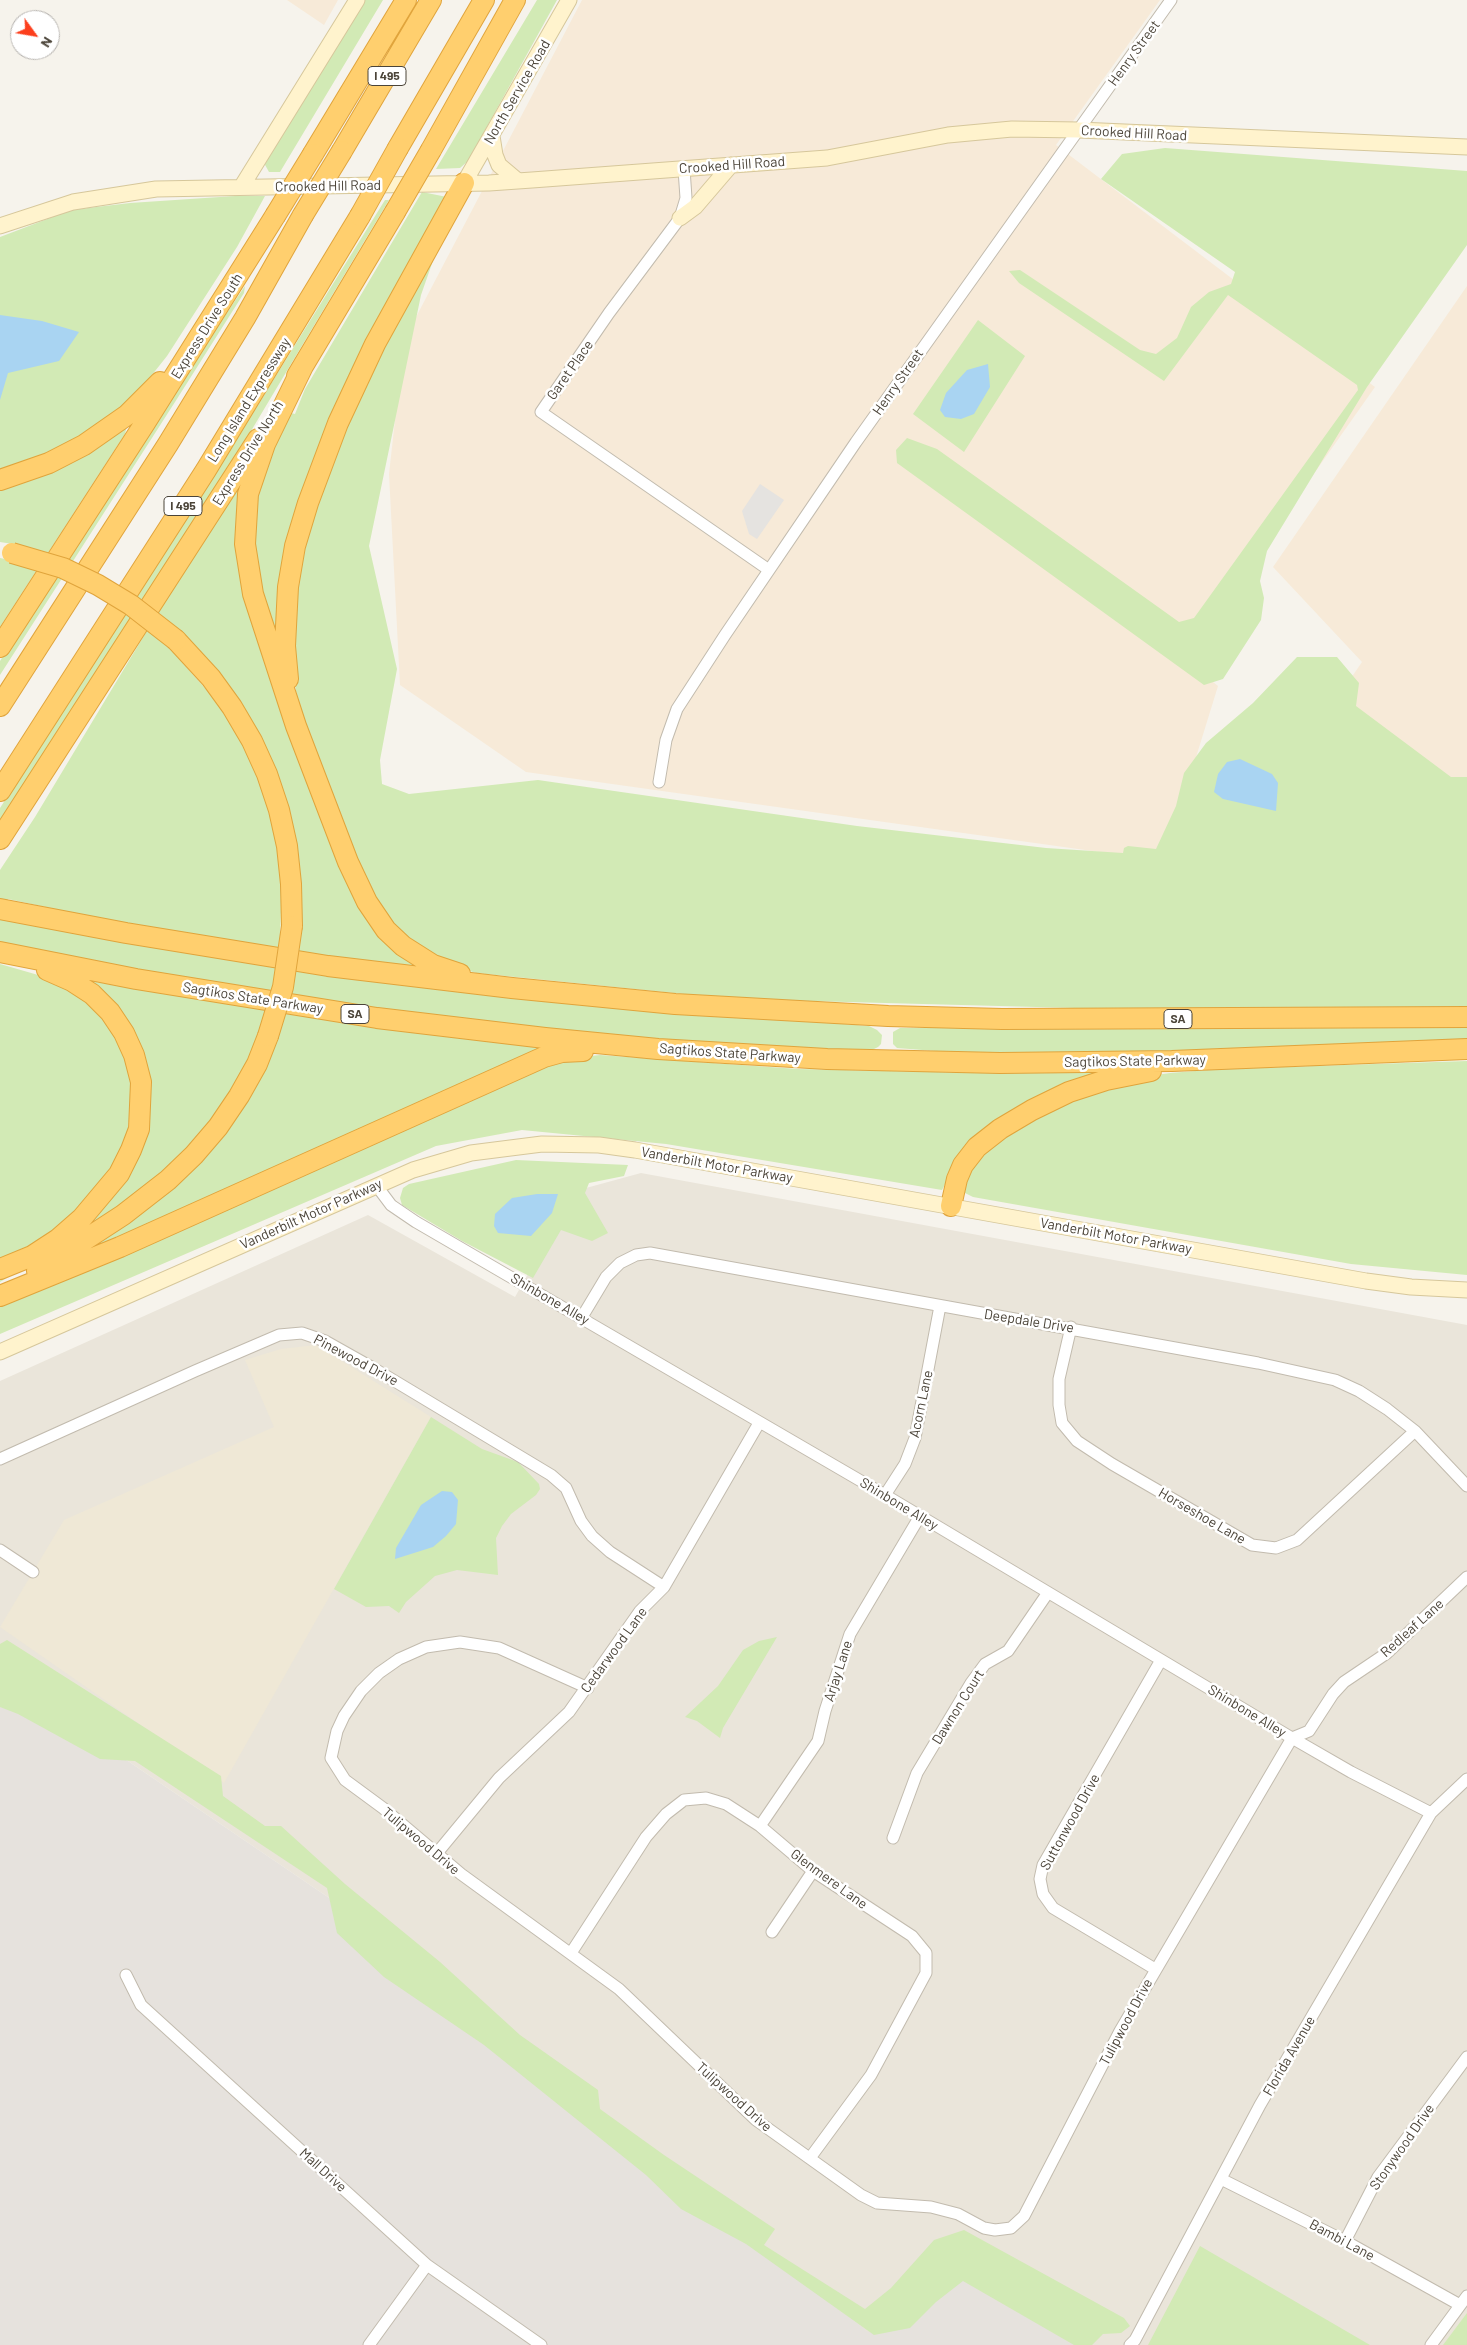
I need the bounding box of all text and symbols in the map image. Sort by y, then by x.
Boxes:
north arrow [10,10,60,60]
street label: Henry Street [1105,17,1163,89]
text: N [38,34,57,51]
street label: North Service Road [480,37,554,147]
road number: I 495 [368,66,406,85]
street label: Crooked Hill Road [1080,122,1188,144]
street label: Crooked Hill Road [678,153,786,177]
street label: Crooked Hill Road [275,177,381,195]
street label: Express Drive South [168,270,246,382]
street label: Long Island Expressway [204,335,294,465]
street label: Garet Place [543,337,597,403]
street label: Henry Street [869,346,927,418]
street label: Express Drive North [209,398,287,508]
road number: I 495 [164,496,202,516]
street label: Sagtikos State Parkway [182,979,324,1017]
road number: SA [341,1004,369,1024]
road number: SA [1164,1010,1192,1028]
street label: Sagtikos State Parkway [659,1040,801,1066]
street label: Sagtikos State Parkway [1064,1051,1206,1071]
street label: Vanderbilt Motor Parkway [640,1143,794,1187]
street label: Vanderbilt Motor Parkway [237,1175,385,1253]
street label: Vanderbilt Motor Parkway [1039,1214,1193,1258]
street label: Shinbone Alley [508,1270,592,1328]
street label: Deepdale Drive [983,1306,1075,1336]
street label: Pinewood Drive [311,1331,401,1389]
street label: Acorn Lane [906,1369,936,1439]
street label: Shinbone Alley [857,1474,941,1534]
street label: Horseshoe Lane [1155,1484,1249,1548]
street label: Redleaf Lane [1377,1595,1447,1661]
street label: Cedarwood Lane [577,1604,651,1696]
street label: Arjay Lane [820,1638,856,1704]
street label: Dawnon Court [928,1666,988,1748]
street label: Shinbone Alley [1205,1681,1289,1741]
street label: Suttonwood Drive [1037,1771,1103,1873]
street label: Tulipwood Drive [379,1804,463,1878]
street label: Glenmere Lane [787,1845,871,1913]
street label: Tulipwood Drive [1096,1976,1156,2068]
street label: Florida Avenue [1259,2013,1319,2099]
street label: Tulipwood Drive [693,2059,775,2135]
street label: Stonywood Drive [1366,2101,1438,2193]
street label: Mall Drive [296,2144,350,2196]
street label: Bambi Lane [1307,2216,1377,2264]

